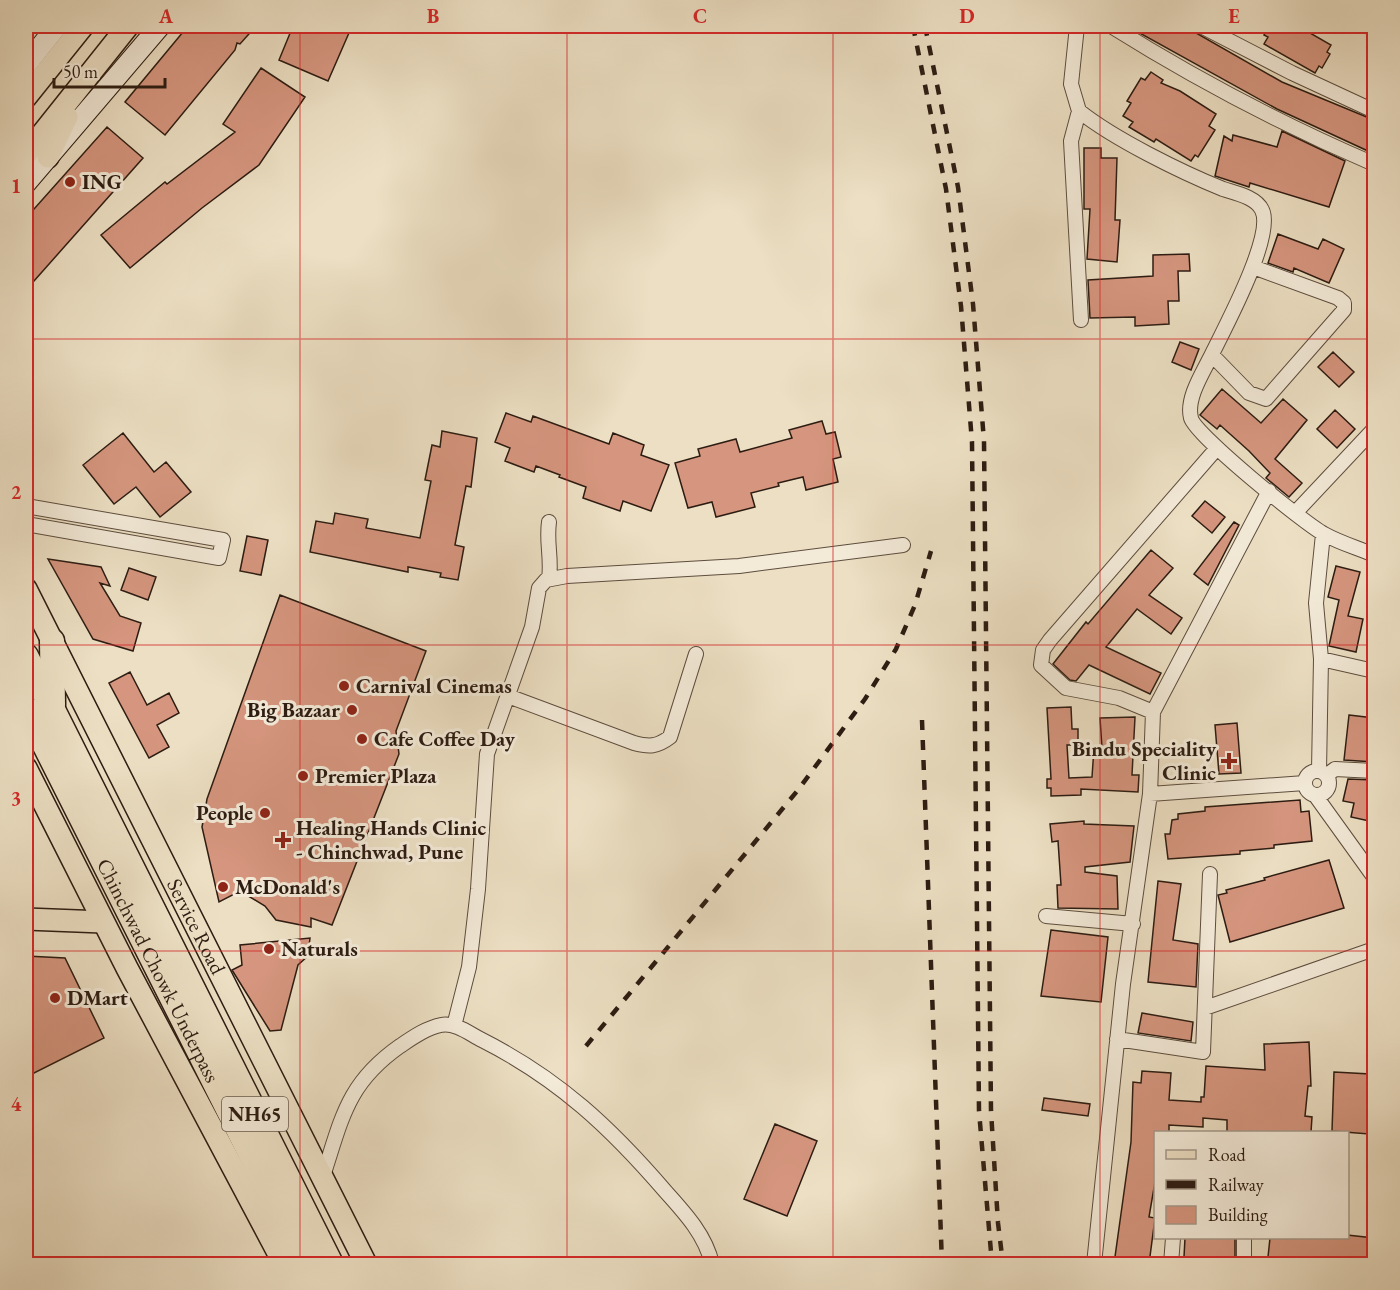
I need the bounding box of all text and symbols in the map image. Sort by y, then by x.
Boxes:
text: A [158,3,174,29]
text: B [427,3,439,29]
text: C [693,3,707,29]
text: D [959,3,975,29]
text: E [1228,3,1240,29]
scale bar [54,51,165,89]
text: 50 m [63,60,98,83]
place label: ING [82,168,122,195]
text: 1 [11,173,21,199]
marker: ING [63,175,77,189]
text: 2 [11,479,22,505]
place label: Carnival Cinemas [356,672,512,699]
marker: Carnival Cinemas [337,679,351,693]
place label: Big Bazaar [247,696,340,723]
marker: Big Bazaar [345,703,359,717]
place label: Cafe Coffee Day [374,725,516,752]
marker: Cafe Coffee Day [355,732,369,746]
place label: Bindu Speciality Clinic [1072,735,1217,786]
marker: Bindu Speciality Clinic [1220,752,1238,770]
place label: Premier Plaza [315,762,437,789]
marker: Premier Plaza [296,769,310,783]
text: 3 [11,785,21,811]
place label: People [196,799,253,826]
marker: People [258,806,272,820]
place label: Healing Hands Clinic - Chinchwad, Pune [296,814,487,865]
marker: Healing Hands Clinic - Chinchwad, Pune [274,831,292,849]
street label: Chinchwad Chowk Underpass [91,854,226,1087]
place label: McDonald's [235,873,340,900]
street label: Service Road [161,874,232,979]
marker: McDonald's [216,880,230,894]
place label: Naturals [281,935,358,962]
marker: Naturals [262,942,276,956]
place label: DMart [67,984,128,1011]
marker: DMart [48,991,62,1005]
text: 4 [11,1091,22,1117]
road number: NH65 [222,1097,288,1131]
legend [1154,1131,1349,1239]
text: Road [1208,1143,1247,1166]
text: Railway [1208,1173,1264,1196]
text: Building [1208,1203,1268,1226]

